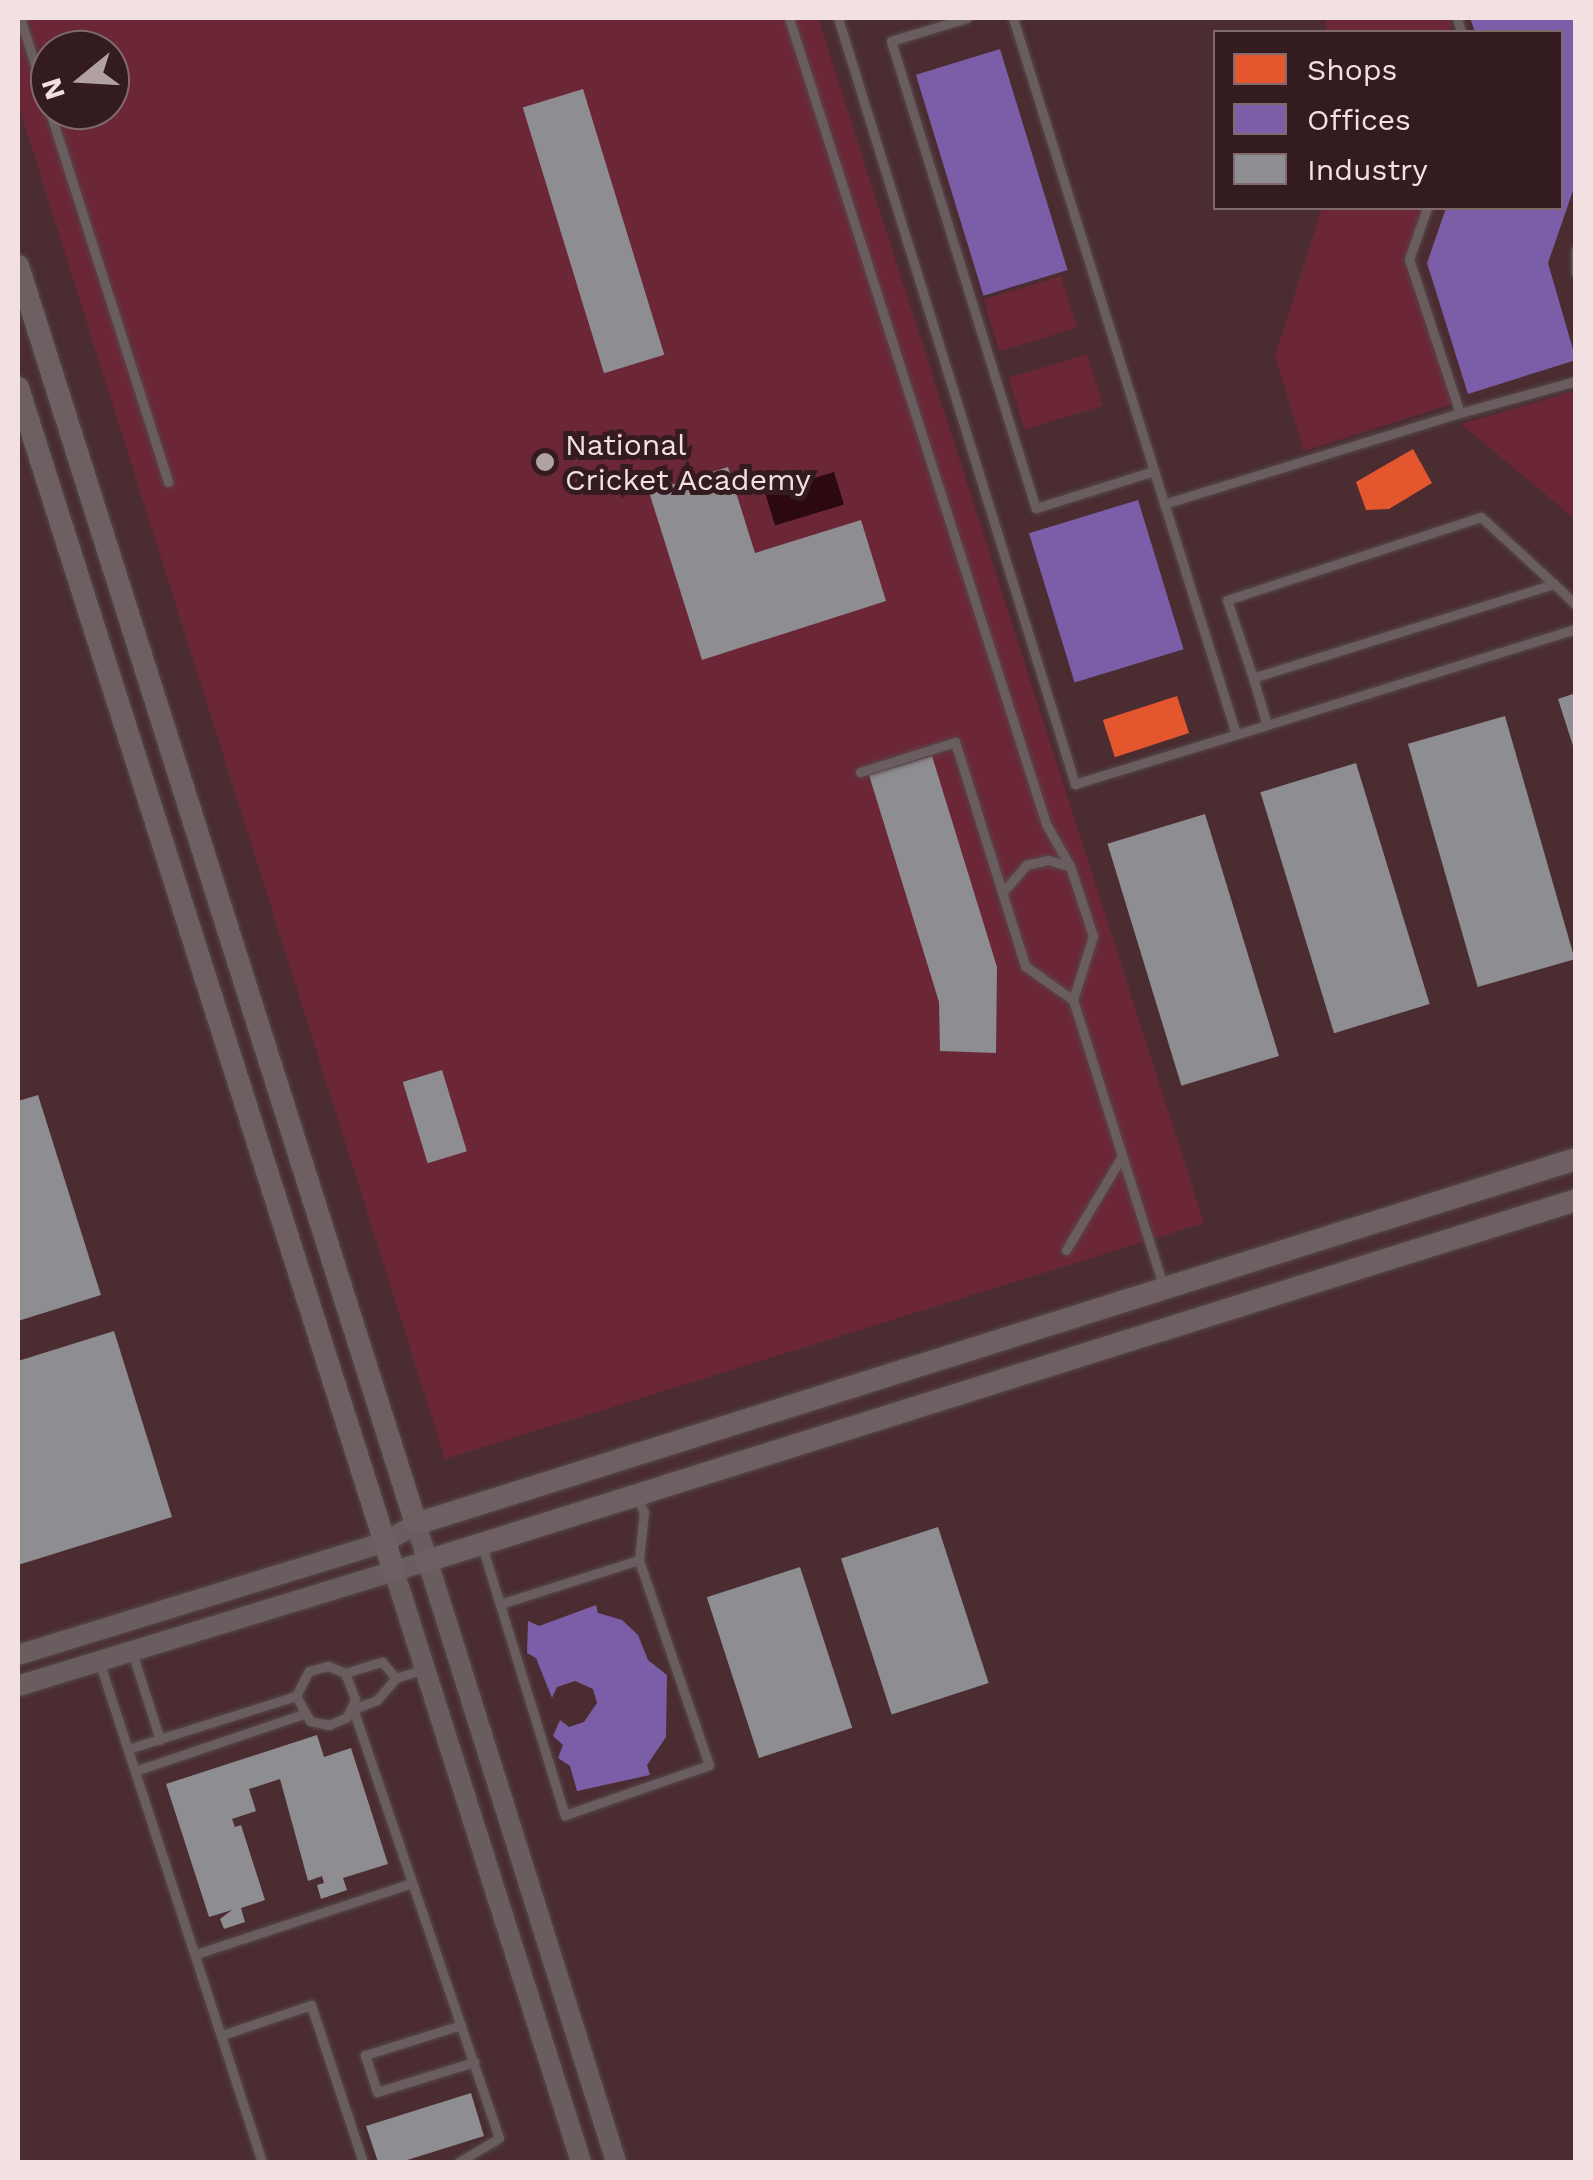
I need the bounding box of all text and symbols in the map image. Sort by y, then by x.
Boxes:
north arrow [30,30,130,130]
legend [1213,30,1563,210]
text: Shops [1307,52,1397,87]
text: N [34,74,72,104]
text: Offices [1307,102,1411,137]
text: Industry [1307,152,1428,187]
place label: National Cricket Academy [565,427,812,498]
marker: National Cricket Academy [534,451,556,473]

